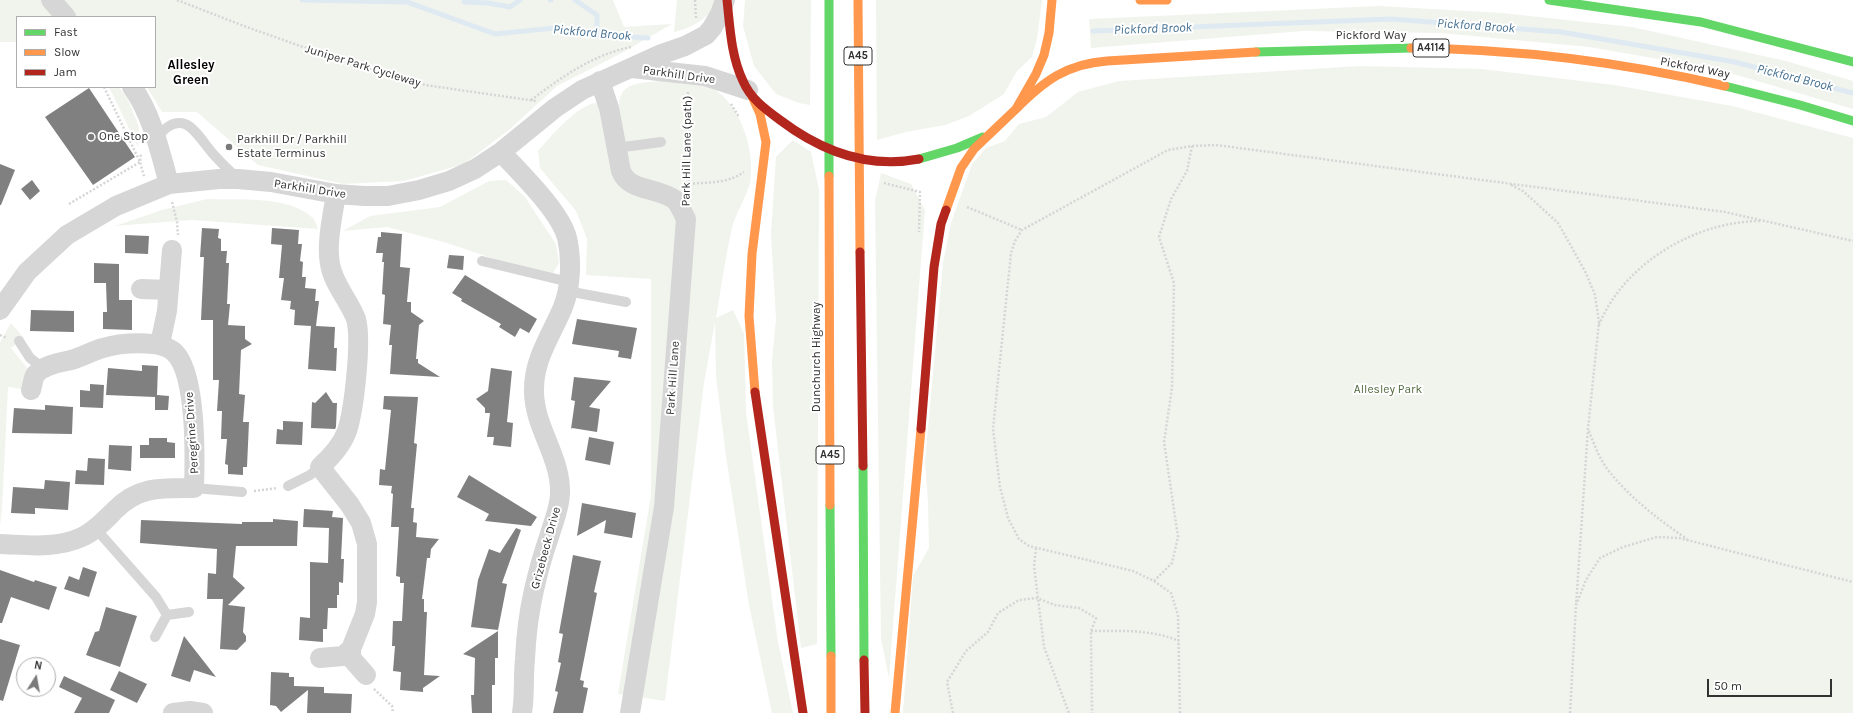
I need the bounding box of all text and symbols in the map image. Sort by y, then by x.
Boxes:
water label: Pickford Brook [1436,15,1516,37]
legend [16,16,156,88]
water label: Pickford Brook [1114,20,1192,38]
water label: Pickford Brook [552,22,632,44]
text: Fast [54,25,77,39]
street label: Pickford Way [1336,29,1406,43]
road number: A4114 [1413,39,1449,57]
street label: Juniper Park Cycleway [304,42,422,90]
text: Slow [54,45,80,59]
road number: A45 [844,47,872,65]
street label: Pickford Way [1659,54,1731,82]
district label: Allesley Green [167,57,215,88]
water label: Pickford Brook [1755,61,1835,95]
street label: Parkhill Drive [642,63,716,87]
text: Jam [54,65,77,79]
street label: Park Hill Lane (path) [679,96,695,206]
place label: One Stop [99,130,148,144]
marker: One Stop [86,132,96,142]
place label: Parkhill Dr / Parkhill Estate Terminus [237,133,347,161]
marker: Parkhill Dr / Parkhill Estate Terminus [224,142,234,152]
street label: Parkhill Drive [273,176,347,202]
street label: Dunchurch Highway [810,302,824,412]
street label: Park Hill Lane [663,341,683,415]
park label: Allesley Park [1354,383,1422,397]
street label: Peregrine Drive [182,391,202,475]
road number: A45 [816,446,844,464]
street label: Grizebeck Drive [528,505,564,591]
north arrow [16,657,56,697]
text: N [33,659,43,673]
scale bar [1709,671,1834,697]
text: 50 m [1714,679,1742,693]

